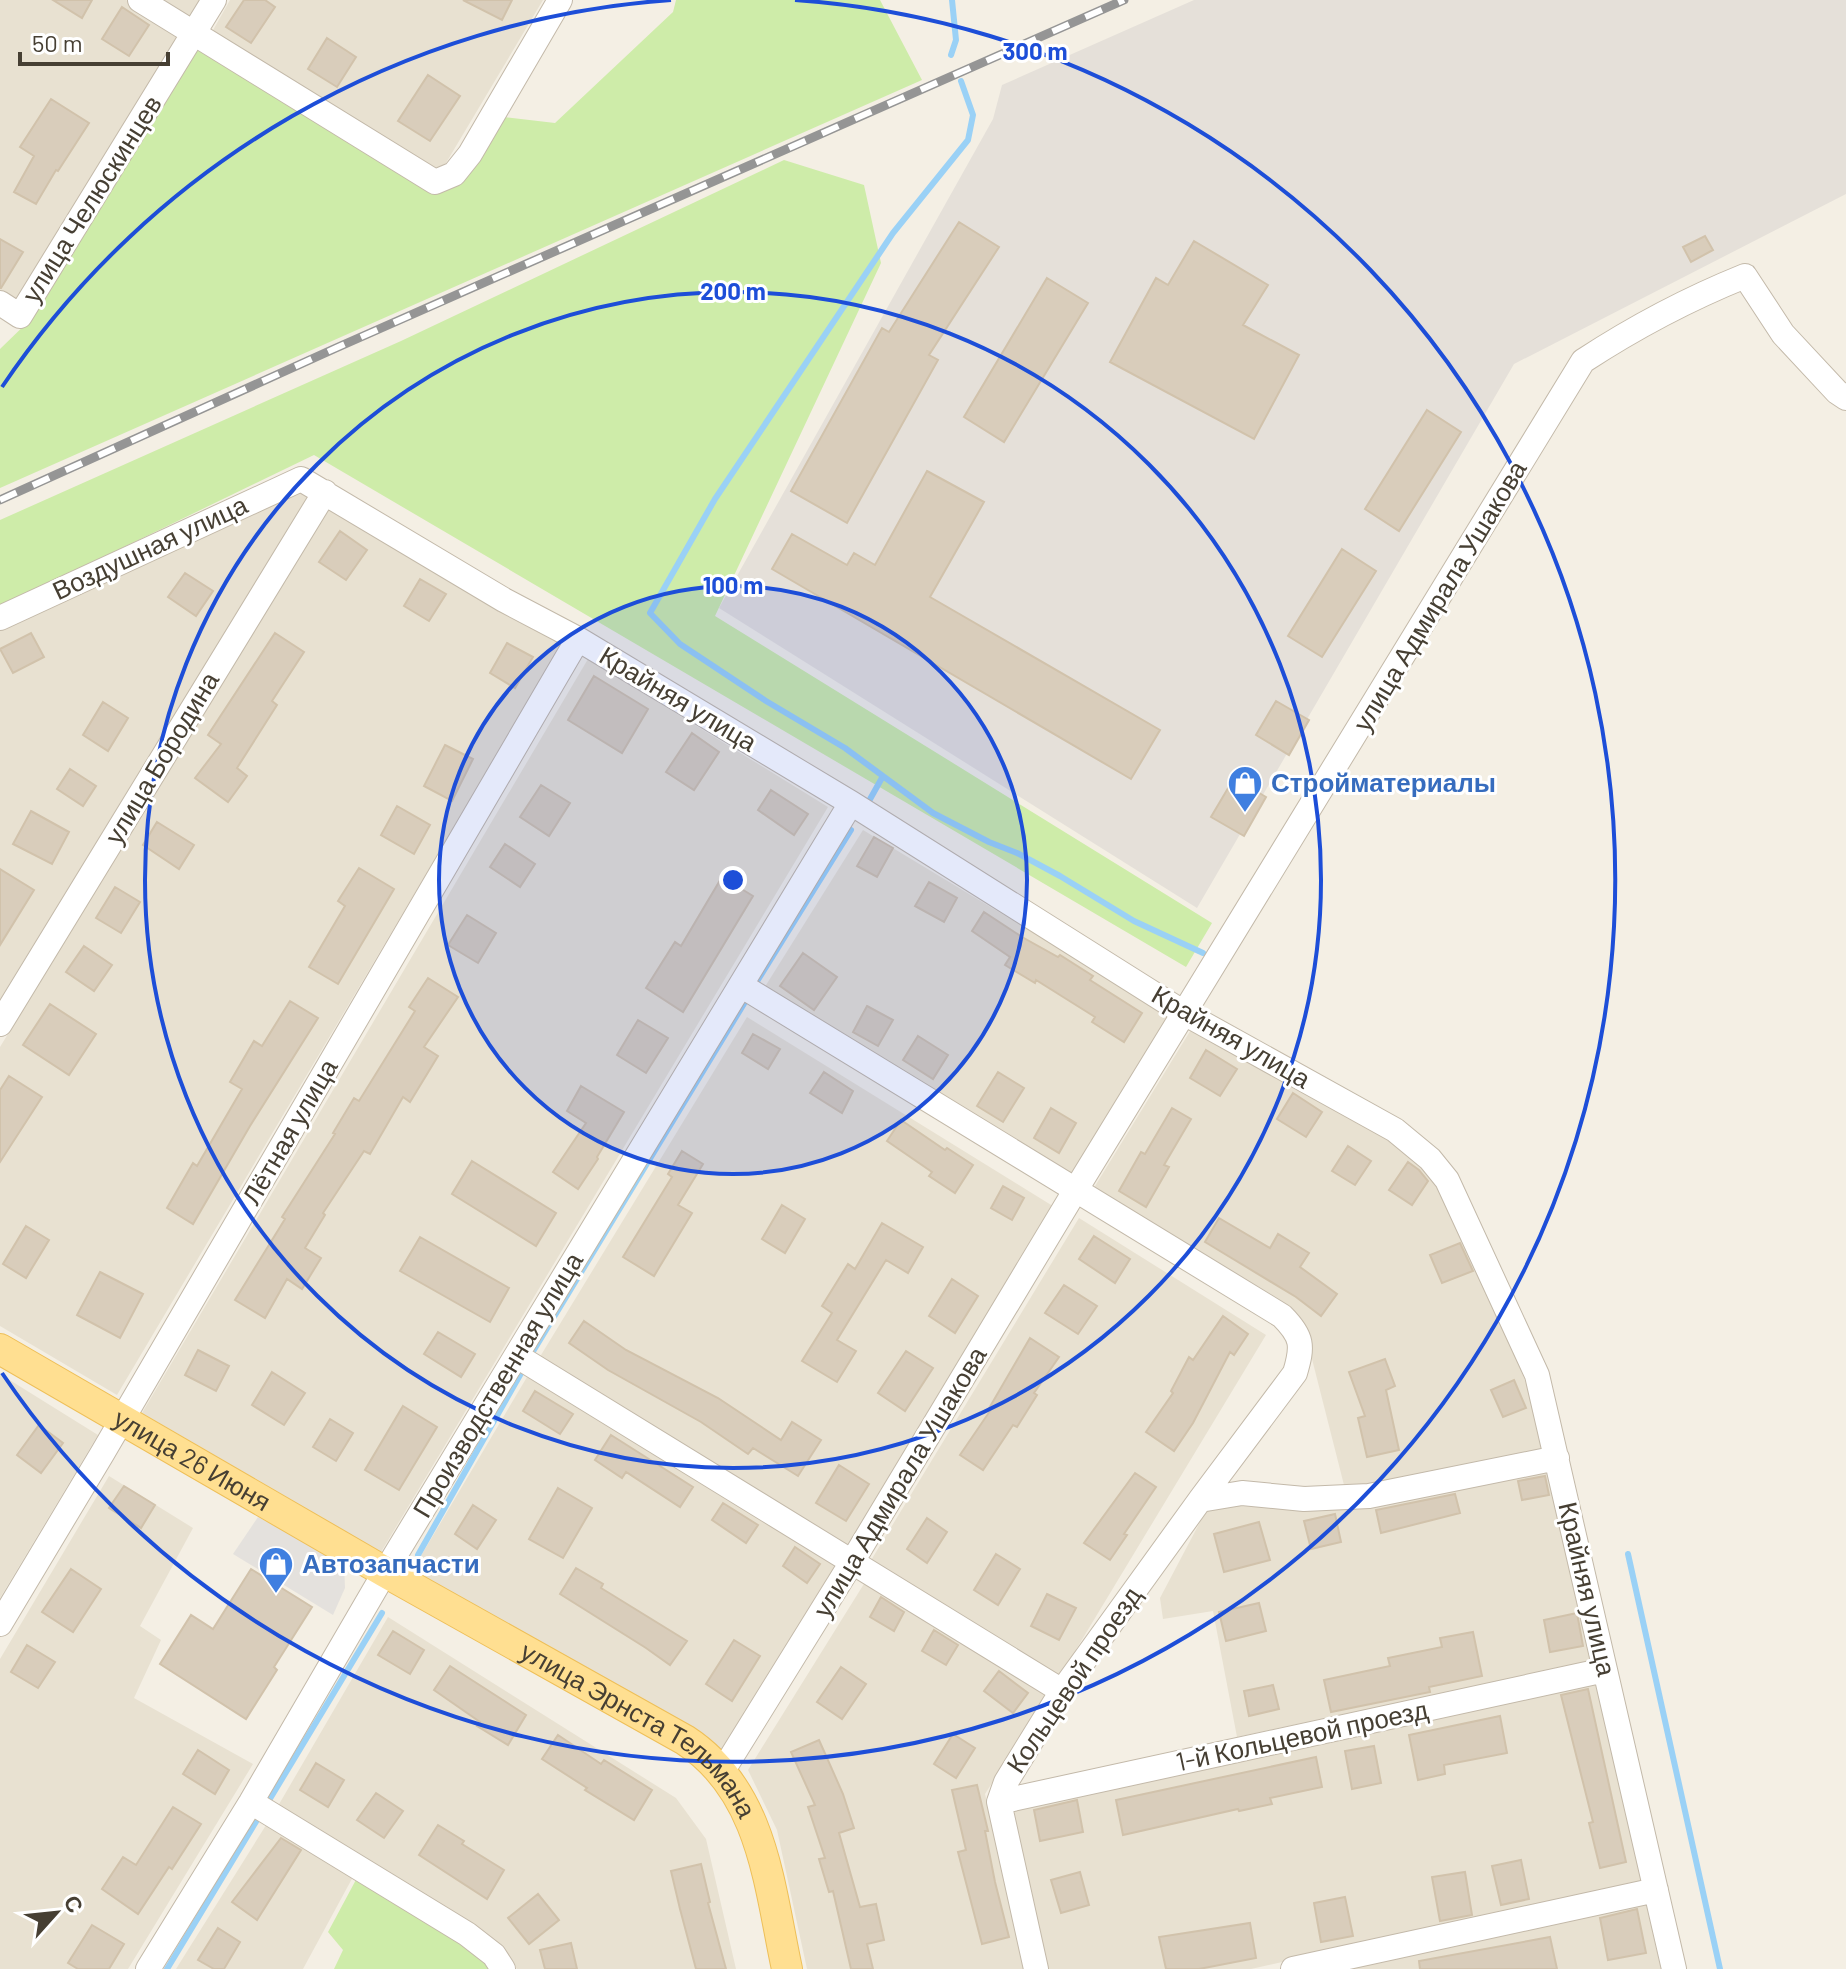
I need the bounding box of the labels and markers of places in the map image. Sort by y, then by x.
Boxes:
shop icon: Стройматериалы [1226,764,1264,814]
place label: Стройматериалы [1271,766,1496,797]
centre of rings [719,866,747,894]
shop icon: Автозапчасти [257,1545,295,1595]
place label: Автозапчасти [302,1547,480,1578]

